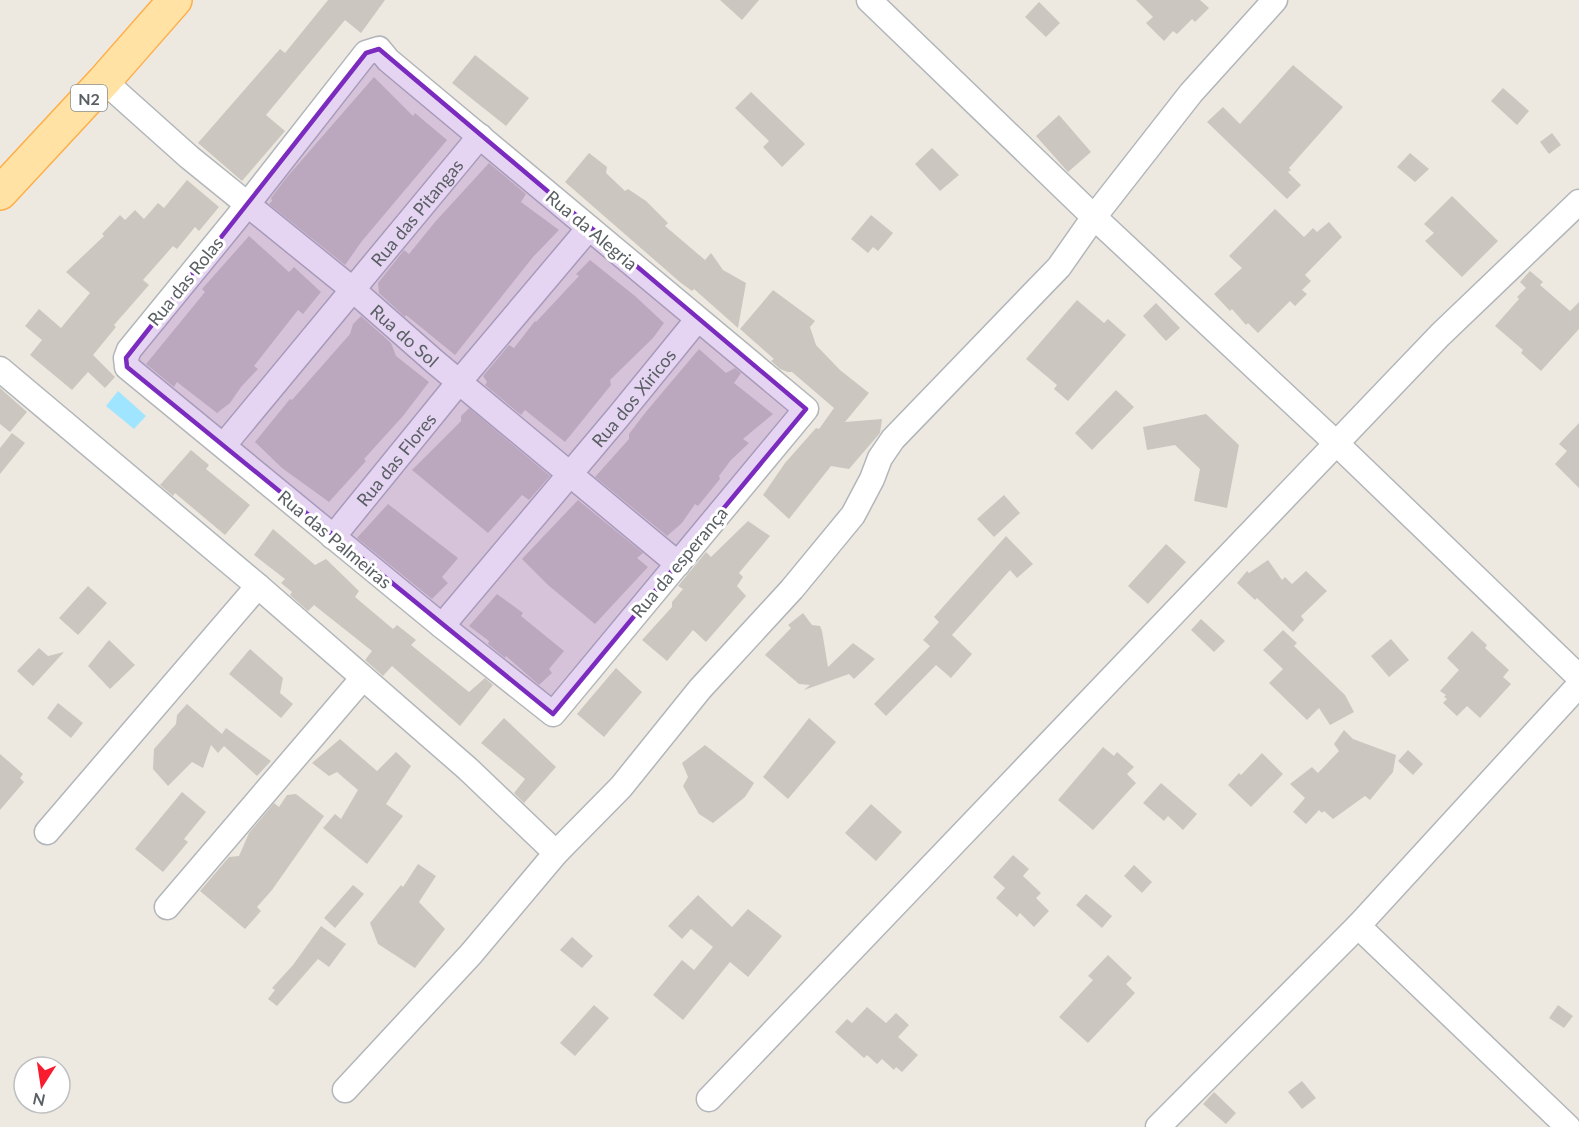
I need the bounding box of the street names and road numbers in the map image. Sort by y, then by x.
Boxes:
road number: N2 [71,85,107,111]
street label: Rua das Pitangas [366,154,468,271]
street label: Rua da Alegria [542,185,642,275]
street label: Rua das Rolas [143,232,228,330]
street label: Rua do Sol [366,300,443,371]
street label: Rua dos Xiricos [587,344,680,451]
street label: Rua das Flores [352,408,441,511]
street label: Rua das Palmeiras [274,485,396,593]
street label: Rua da esperança [626,502,732,622]

